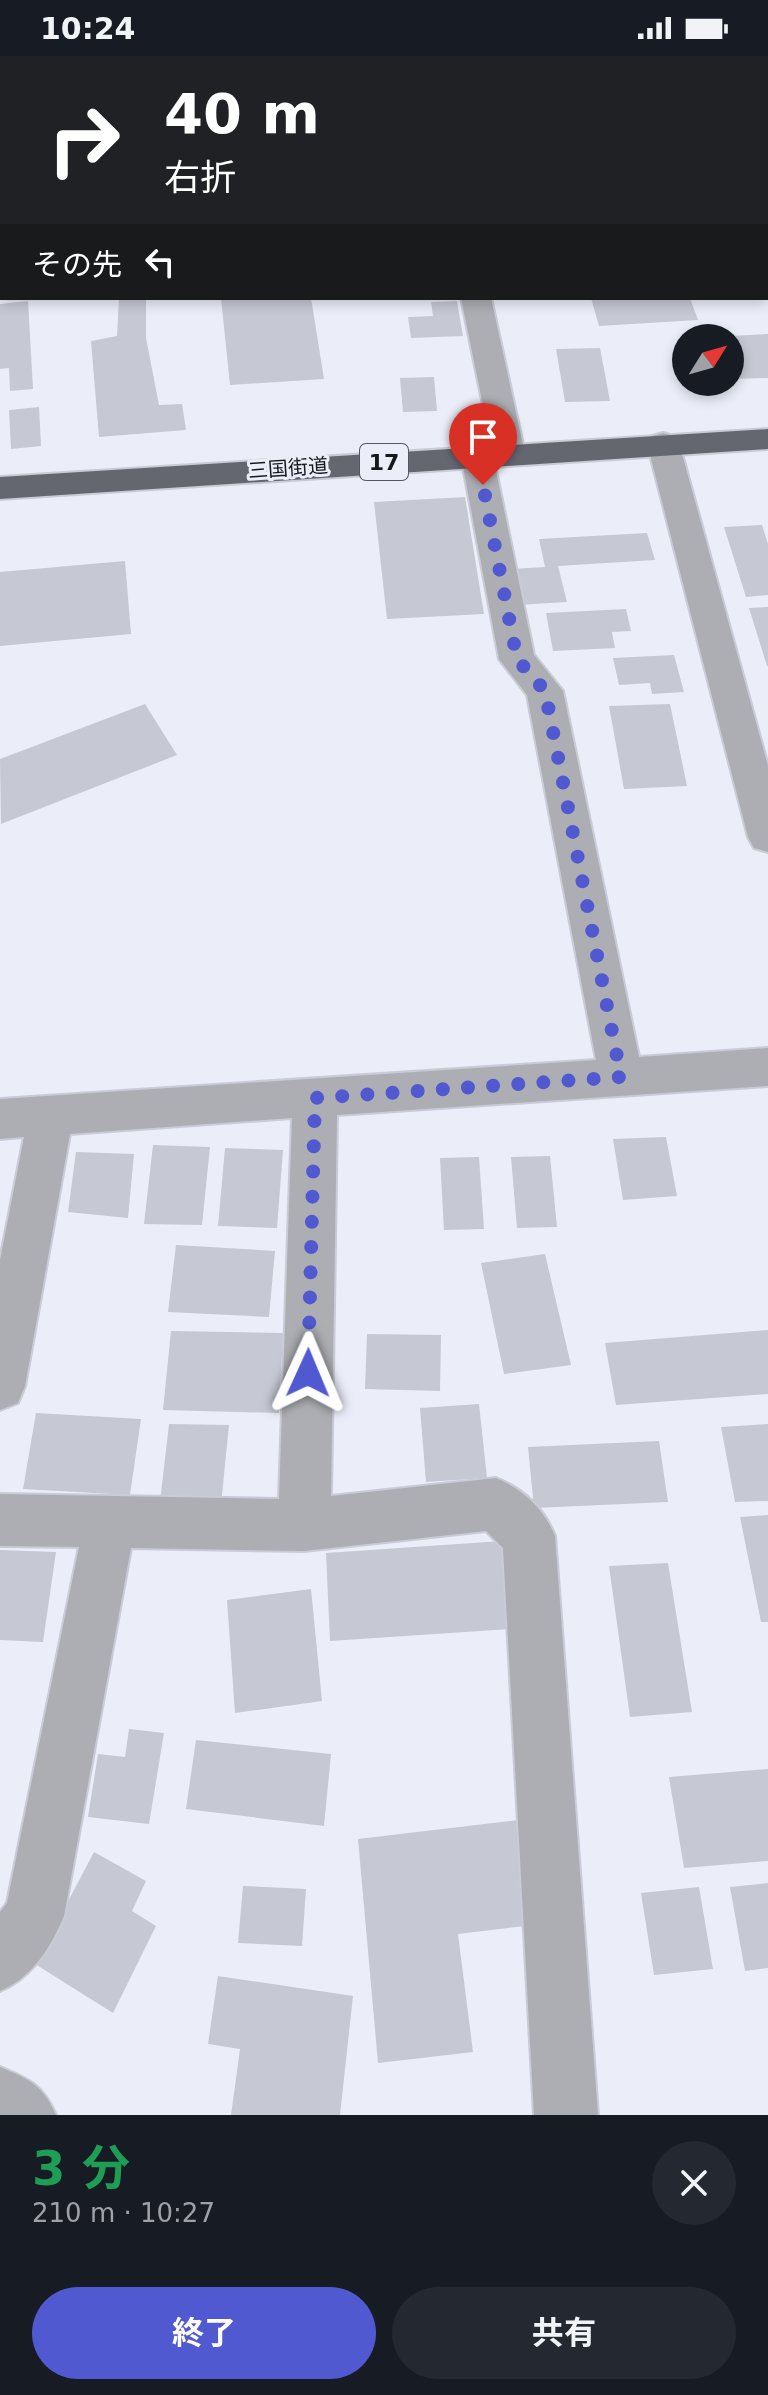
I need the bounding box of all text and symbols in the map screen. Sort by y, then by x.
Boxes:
text: 10:24 [40,11,136,46]
text: 40 m [164,81,320,146]
icon: right [32,88,136,192]
text: 右折 [164,157,236,198]
icon: left [138,240,182,284]
text: その先 [32,247,122,282]
north arrow [672,324,744,396]
map controls [672,324,744,396]
pin [449,403,517,485]
icon: arrive [461,415,505,459]
road number: 17 [360,444,408,480]
street label: 三国街道 [247,453,329,483]
position arrow [266,1331,350,1415]
text: 3 分 [32,2140,130,2196]
button: close [652,2141,736,2225]
text: 210 m · 10:27 [32,2198,215,2228]
button: 終了 [32,2287,376,2379]
button: 共有 [392,2287,736,2379]

